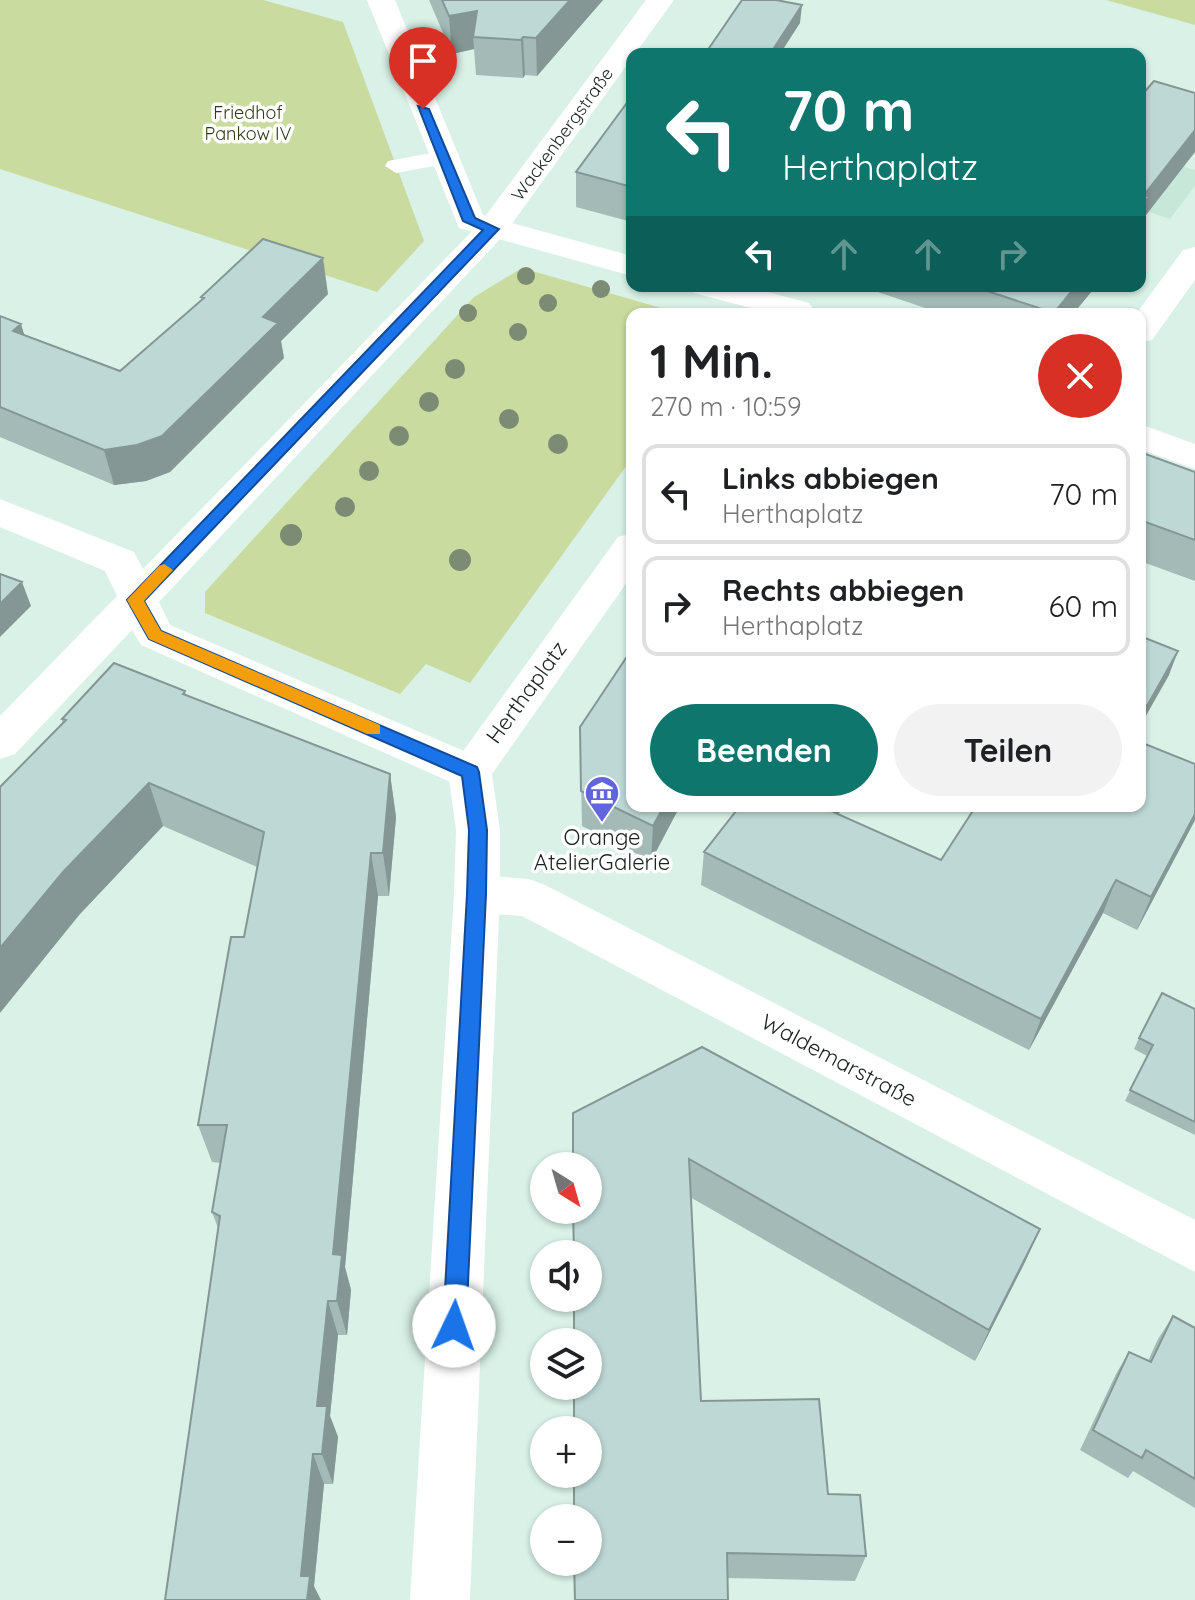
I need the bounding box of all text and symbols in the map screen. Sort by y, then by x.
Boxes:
pin [389,27,457,109]
icon: arrive [401,39,445,83]
street label: Wackenbergstraße [506,63,618,205]
text: 70 m [782,75,914,145]
icon: left [650,80,754,184]
park label: Friedhof Pankow IV [205,101,292,145]
text: Herthaplatz [782,144,978,189]
icon: left [738,232,782,276]
icon: ahead [822,232,866,276]
icon: ahead [906,232,950,276]
icon: right [990,232,1034,276]
text: 1 Min. [650,330,773,390]
button: close [1038,334,1122,418]
text: 270 m · 10:59 [650,390,801,423]
text: Links abbiegen [722,459,939,497]
icon: left [654,472,698,516]
text: 70 m [1049,475,1118,513]
text: Herthaplatz [722,497,864,530]
text: Rechts abbiegen [722,571,964,609]
icon: right [654,584,698,628]
text: 60 m [1048,587,1118,625]
text: Herthaplatz [722,609,864,642]
street label: Herthaplatz [479,635,573,749]
button: Beenden [650,704,878,796]
button: Teilen [894,704,1122,796]
museum icon: Orange AtelierGalerie [583,774,621,824]
place label: Orange AtelierGalerie [534,823,670,876]
street label: Waldemarstraße [757,1007,921,1113]
north arrow [530,1152,602,1224]
map controls [530,1152,602,1576]
button: sound [530,1240,602,1312]
position arrow [412,1284,496,1368]
button: layers [530,1328,602,1400]
button: + [530,1416,602,1488]
button: − [530,1504,602,1576]

